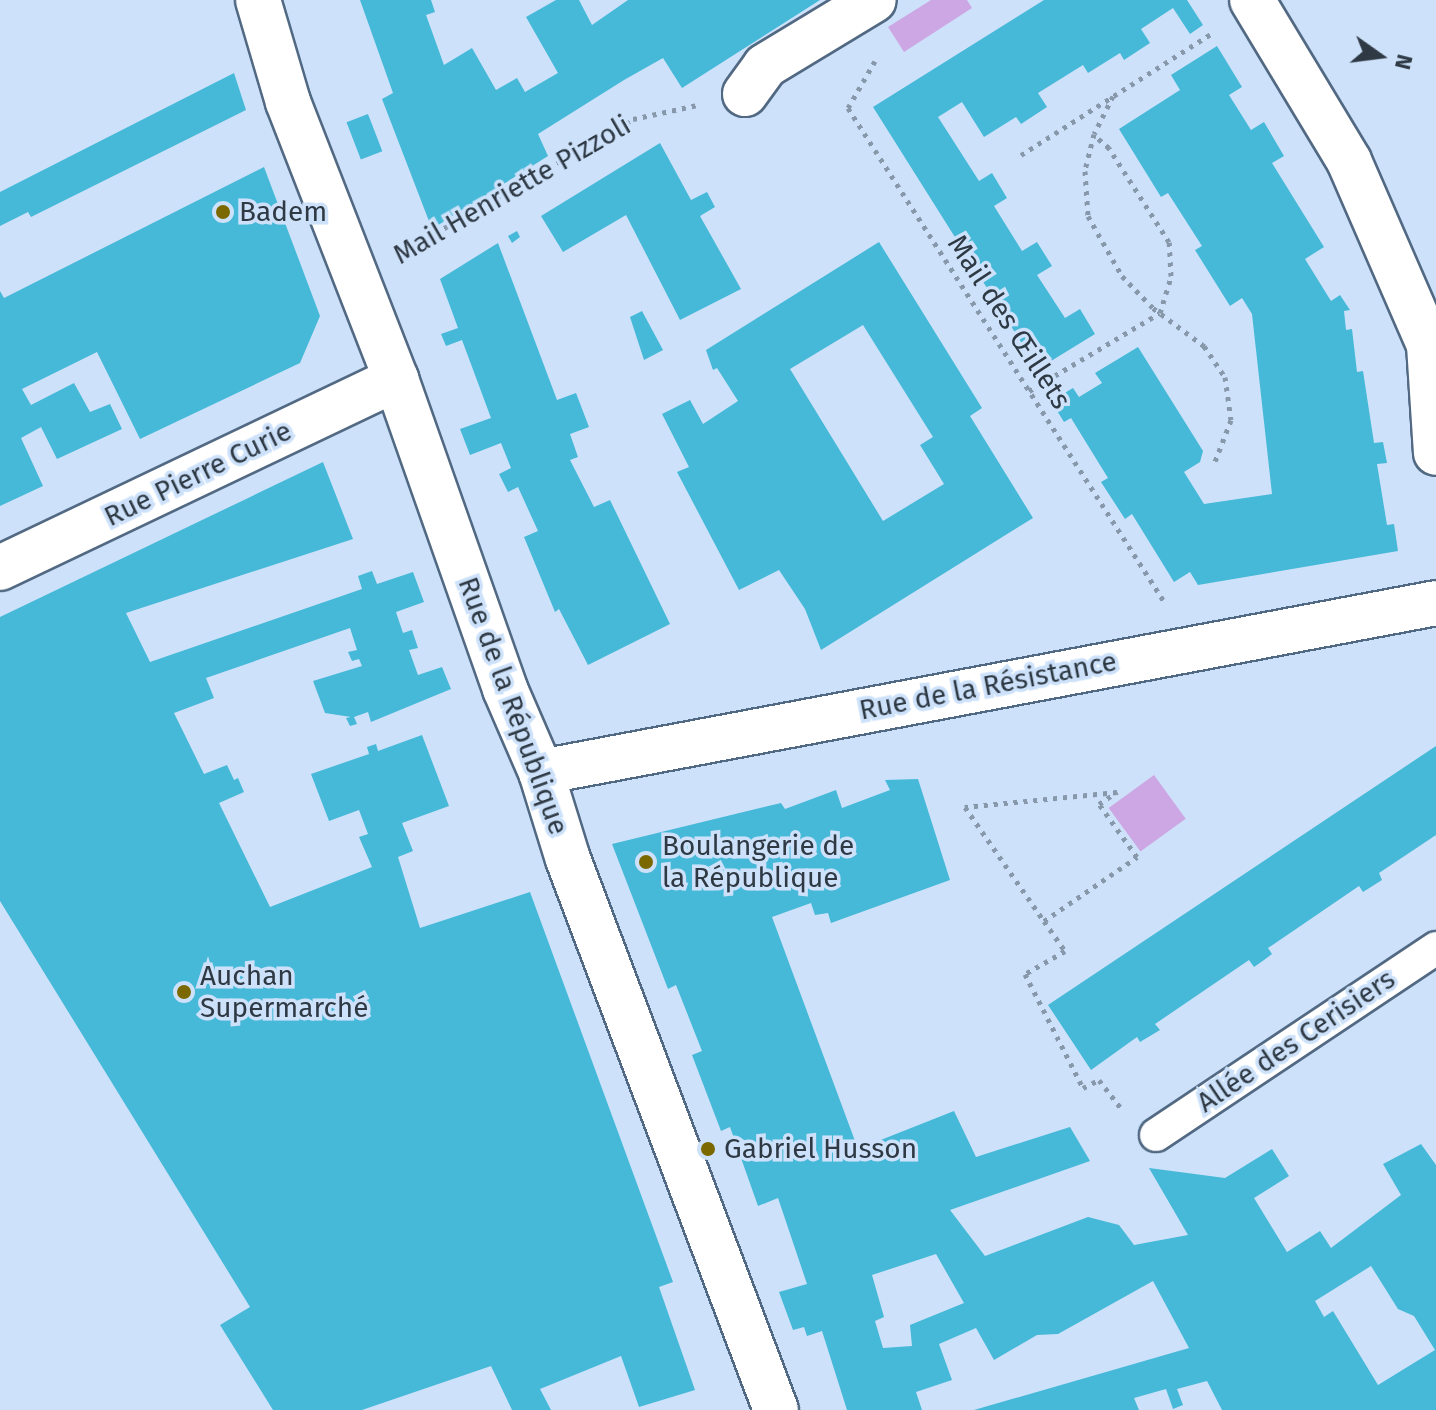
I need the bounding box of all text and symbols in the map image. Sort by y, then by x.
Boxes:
north arrow [1340,16,1420,96]
text: N [1389,52,1419,72]
street label: Mail Henriette Pizzoli [387,108,637,272]
place label: Badem [239,195,327,229]
marker: Badem [214,203,232,221]
street label: Mail des Œillets [940,229,1078,415]
street label: Rue Pierre Curie [99,414,297,534]
street label: Rue de la République [451,573,575,839]
street label: Rue de la Résistance [856,645,1120,727]
place label: Boulangerie de la République [662,829,854,895]
marker: Boulangerie de la République [637,853,655,871]
place label: Auchan Supermarché [200,959,369,1025]
street label: Allée des Cerisiers [1191,962,1401,1120]
marker: Auchan Supermarché [175,983,193,1001]
place label: Gabriel Husson [724,1132,917,1166]
marker: Gabriel Husson [699,1140,717,1158]

